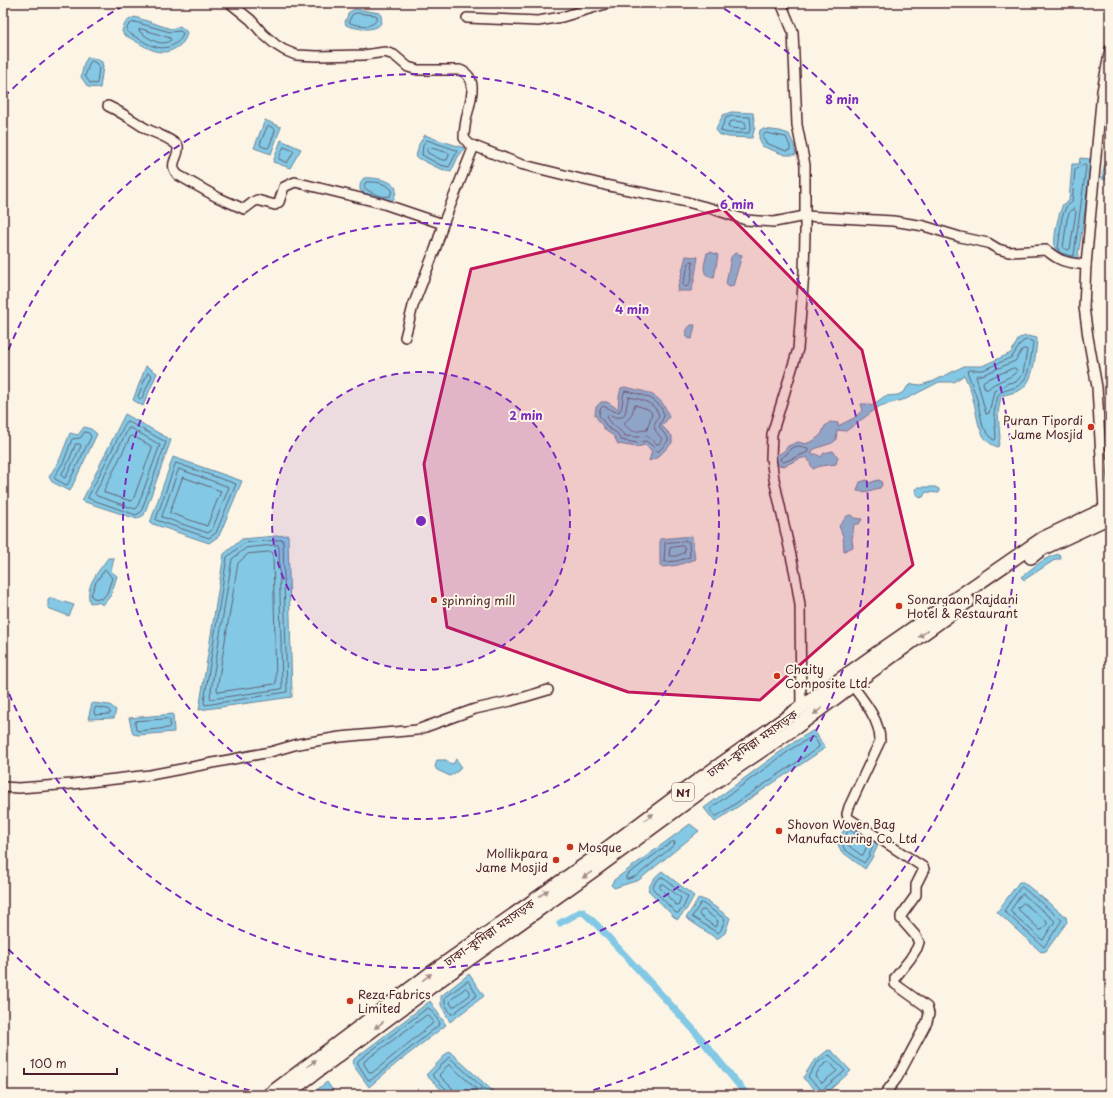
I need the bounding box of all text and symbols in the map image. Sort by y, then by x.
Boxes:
text: 8 min [825,90,859,108]
text: 6 min [720,195,754,213]
text: 4 min [615,300,649,318]
text: 2 min [509,406,543,424]
place label: Puran Tipordi Jame Mosjid [1003,411,1083,443]
marker: Puran Tipordi Jame Mosjid [1086,422,1096,432]
centre of rings [414,514,428,528]
place label: Sonargaon Rajdani Hotel & Restaurant [907,590,1018,622]
place label: spinning mill [442,591,515,609]
marker: spinning mill [429,595,439,605]
marker: Sonargaon Rajdani Hotel & Restaurant [894,601,904,611]
one-way arrow [917,630,928,638]
place label: Chaity Composite Ltd. [785,660,871,692]
marker: Chaity Composite Ltd. [772,671,782,681]
street label: ঢাকা–কুমিল্লা মহাসড়ক [702,705,801,782]
one-way arrow [813,706,823,714]
road number: N1 [672,783,694,801]
one-way arrow [644,813,655,821]
place label: Shovon Woven Bag Manufacturing Co. Ltd [787,815,917,847]
marker: Shovon Woven Bag Manufacturing Co. Ltd [774,826,784,836]
place label: Mosque [578,838,622,856]
marker: Mosque [565,842,575,852]
place label: Mollikpara Jame Mosjid [475,844,548,876]
marker: Mollikpara Jame Mosjid [551,855,561,865]
one-way arrow [581,871,592,879]
one-way arrow [539,889,550,897]
street label: ঢাকা–কুমিল্লা মহাসড়ক [439,894,538,971]
one-way arrow [422,973,432,981]
place label: Reza Fabrics Limited [358,985,431,1017]
marker: Reza Fabrics Limited [345,996,355,1006]
one-way arrow [374,1021,384,1029]
scale bar [24,1050,117,1076]
text: 100 m [30,1054,67,1072]
one-way arrow [306,1059,317,1067]

